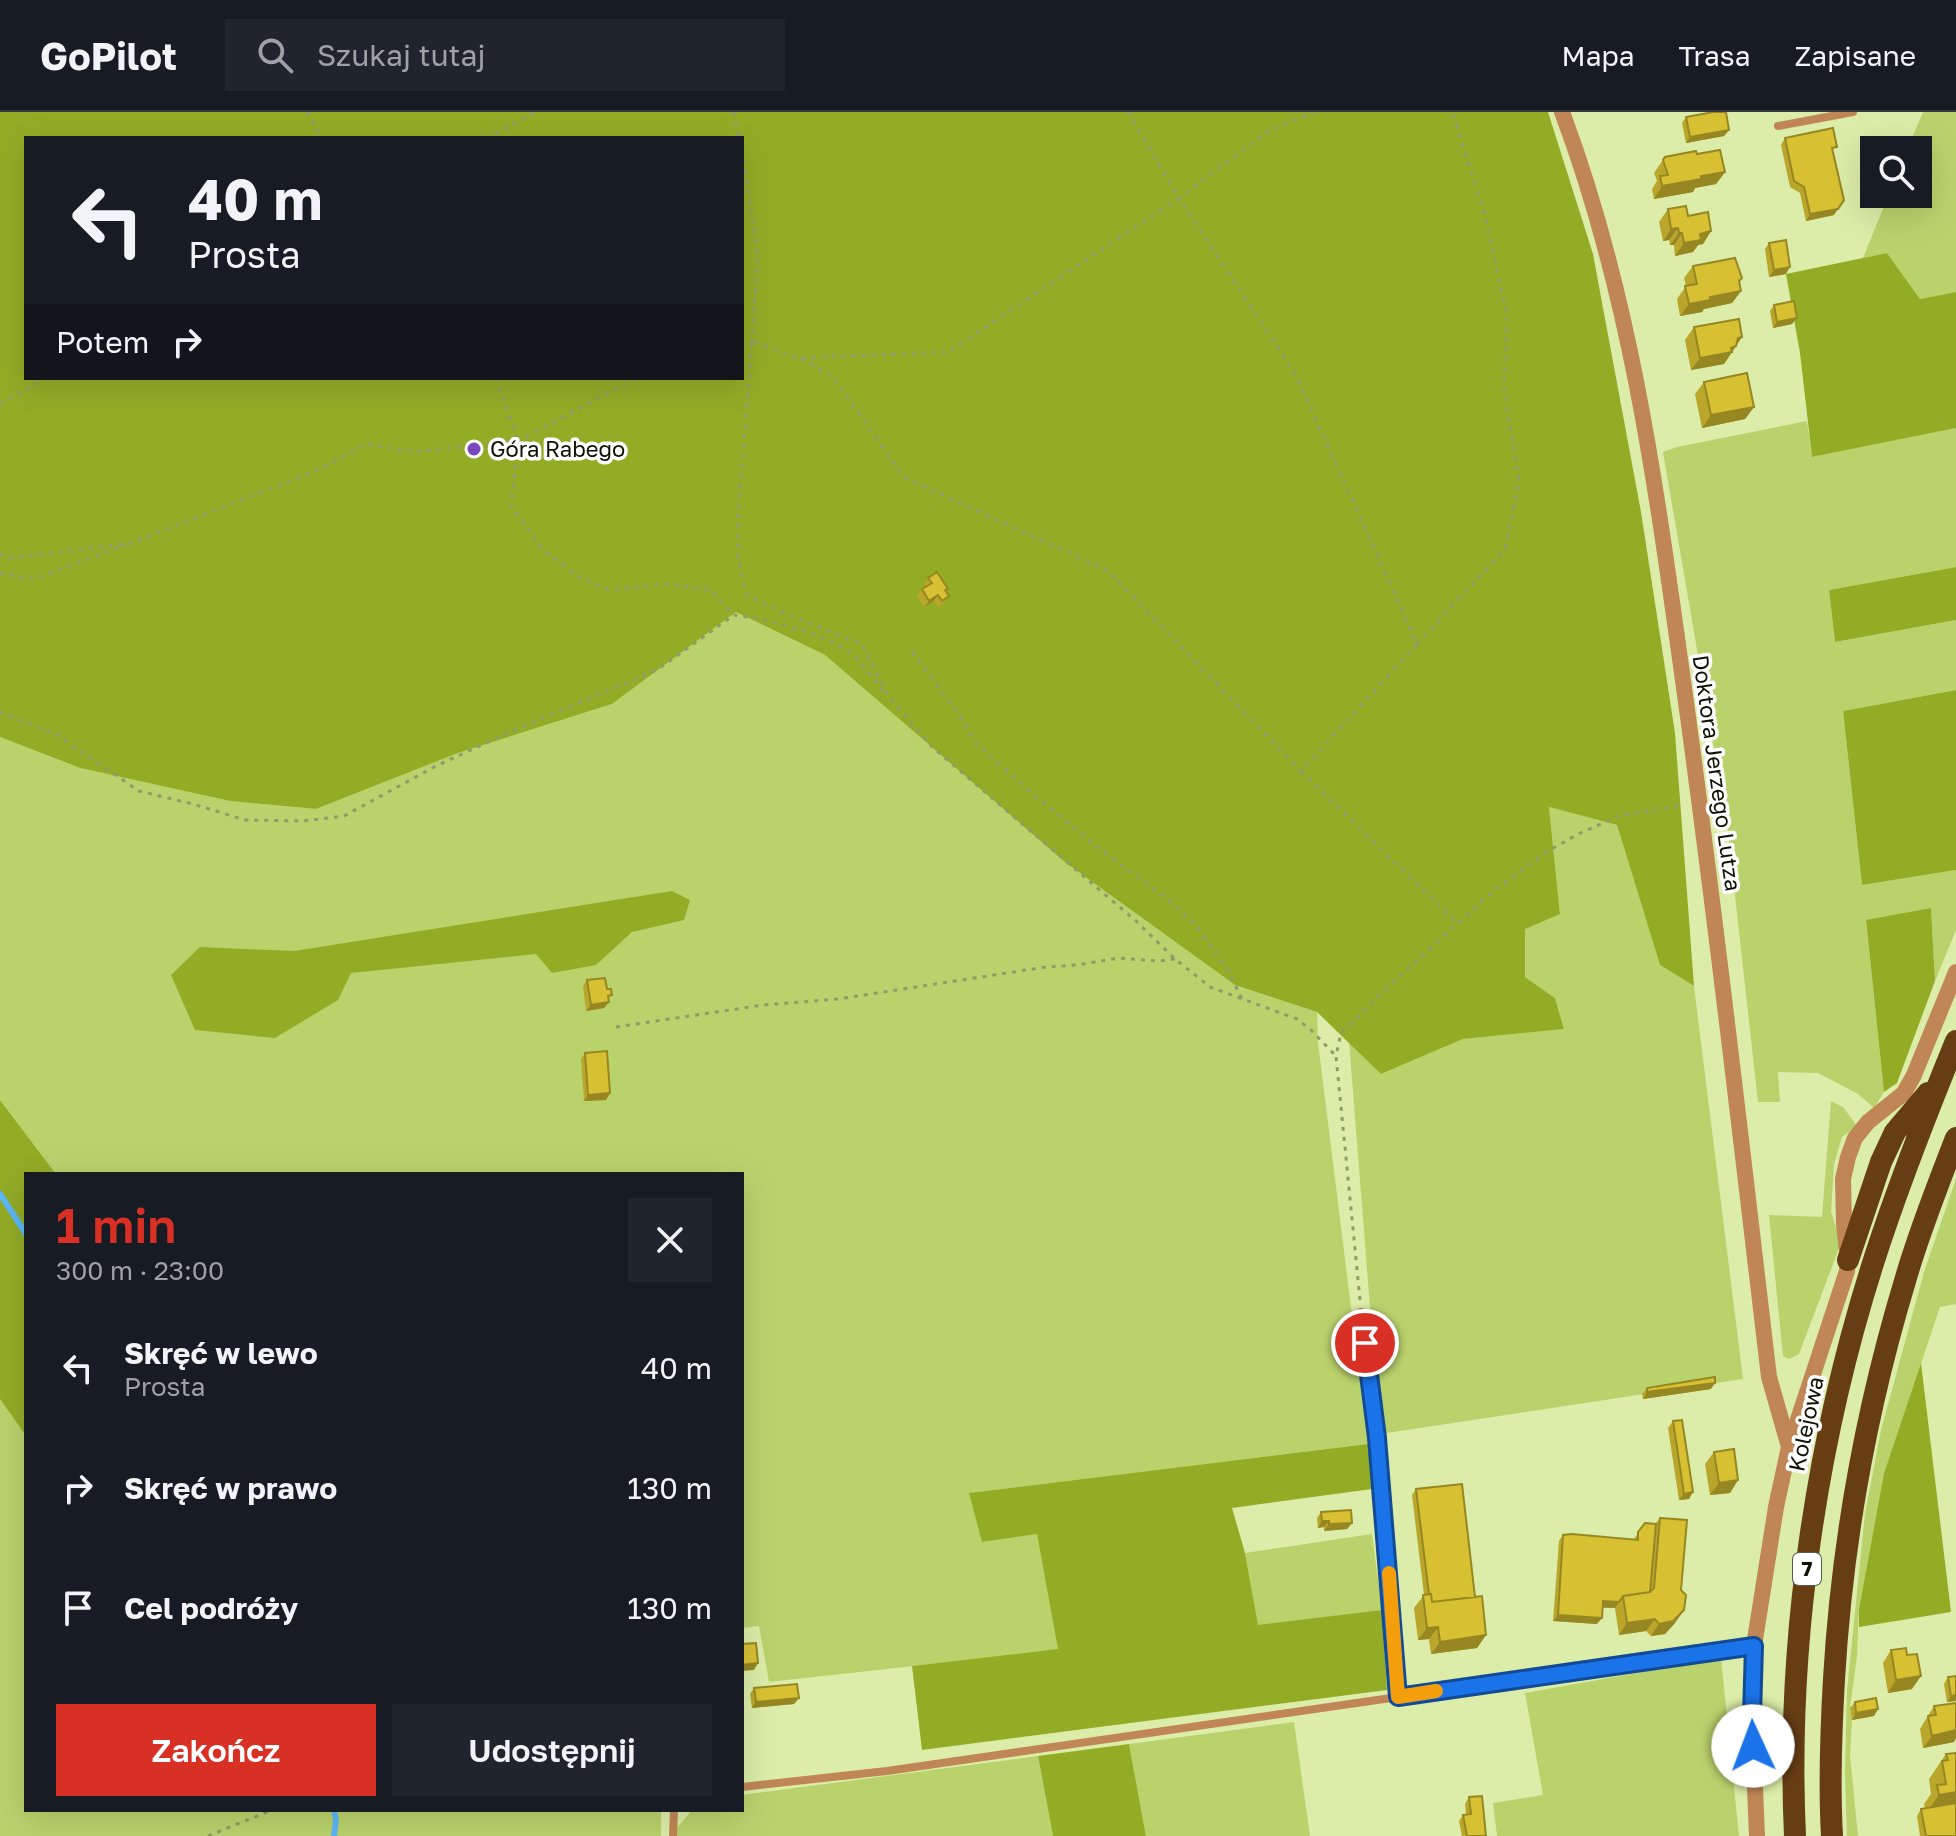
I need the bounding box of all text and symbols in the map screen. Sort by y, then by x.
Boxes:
search box [225,19,785,91]
text: GoPilot [40,33,177,78]
icon: search [253,33,297,77]
text: Szukaj tutaj [317,37,486,73]
text: Mapa [1562,39,1635,72]
text: Trasa [1679,39,1751,72]
text: Zapisane [1795,39,1916,72]
map controls [1860,136,1932,208]
button: search [1860,136,1932,208]
text: 40 m [188,165,322,232]
icon: left [56,168,160,272]
text: Prosta [188,233,301,276]
icon: right [165,320,209,364]
text: Potem [56,324,149,360]
place label: Góra Rabego [490,435,625,462]
marker: Góra Rabego [465,440,483,458]
street label: Doktora Jerzego Lutza [1688,653,1747,893]
text: 1 min [56,1196,176,1254]
button: close [628,1198,712,1282]
text: 300 m · 23:00 [56,1255,224,1286]
pin [1331,1309,1399,1377]
icon: arrive [1343,1321,1387,1365]
text: Skręć w lewo [124,1335,318,1371]
icon: left [56,1346,100,1390]
text: 40 m [641,1350,712,1386]
text: Prosta [124,1371,205,1402]
street label: Kolejowa [1782,1374,1829,1474]
icon: right [56,1466,100,1510]
text: Skręć w prawo [124,1470,337,1506]
text: 130 m [627,1470,712,1506]
road number: 7 [1793,1553,1821,1585]
icon: arrive [56,1586,100,1630]
text: Cel podróży [124,1590,298,1626]
text: 130 m [627,1590,712,1626]
button: Zakończ [56,1704,376,1796]
button: Udostępnij [392,1704,712,1796]
position arrow [1711,1704,1795,1788]

